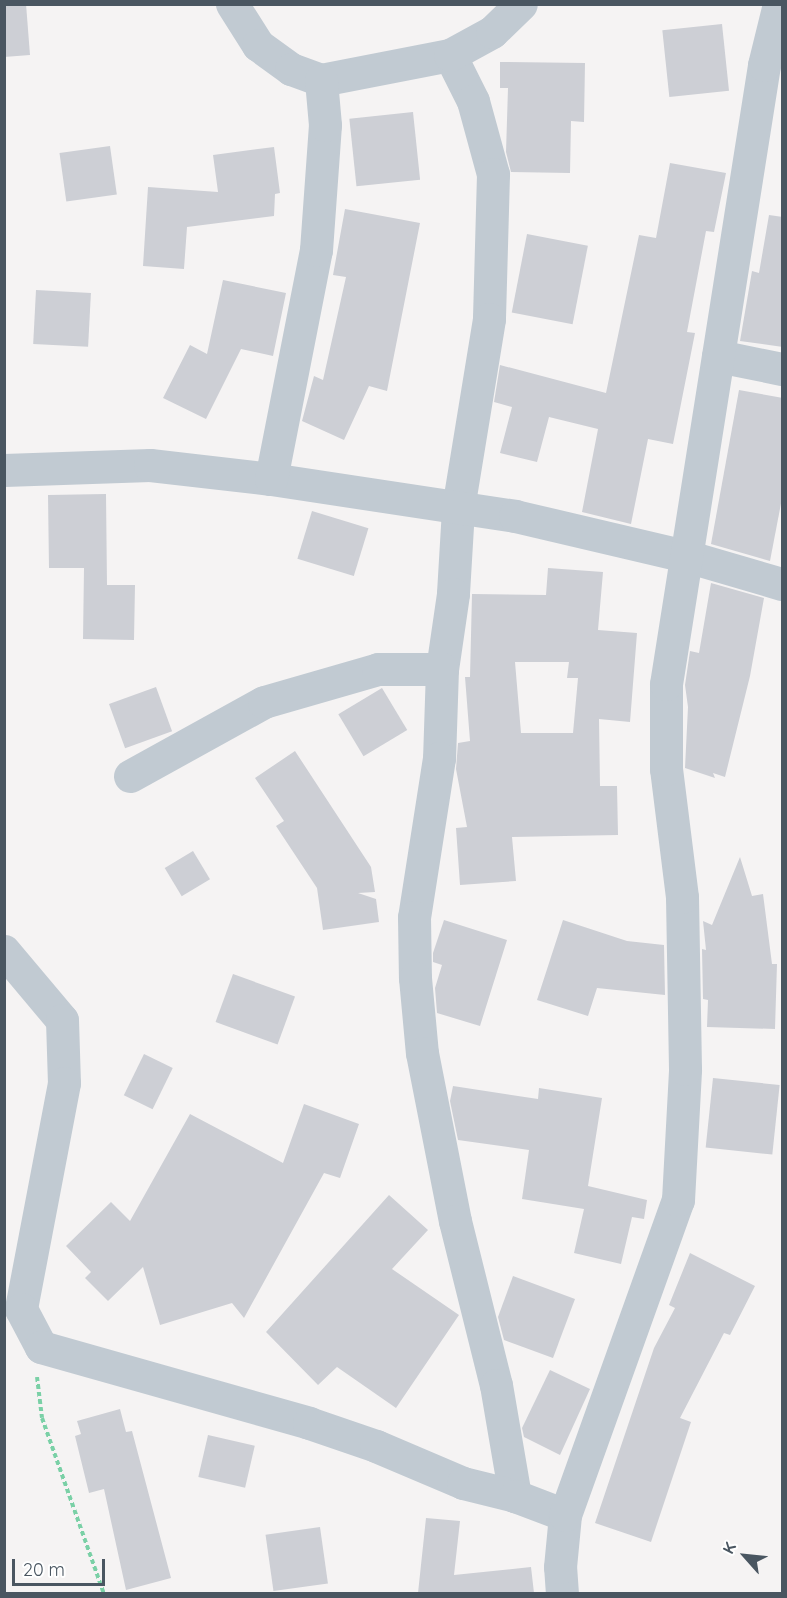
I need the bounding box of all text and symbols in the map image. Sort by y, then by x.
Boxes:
north arrow [715,1526,775,1586]
text: K [718,1539,740,1557]
scale bar [15,1547,108,1585]
text: 20 m [23,1558,65,1581]

